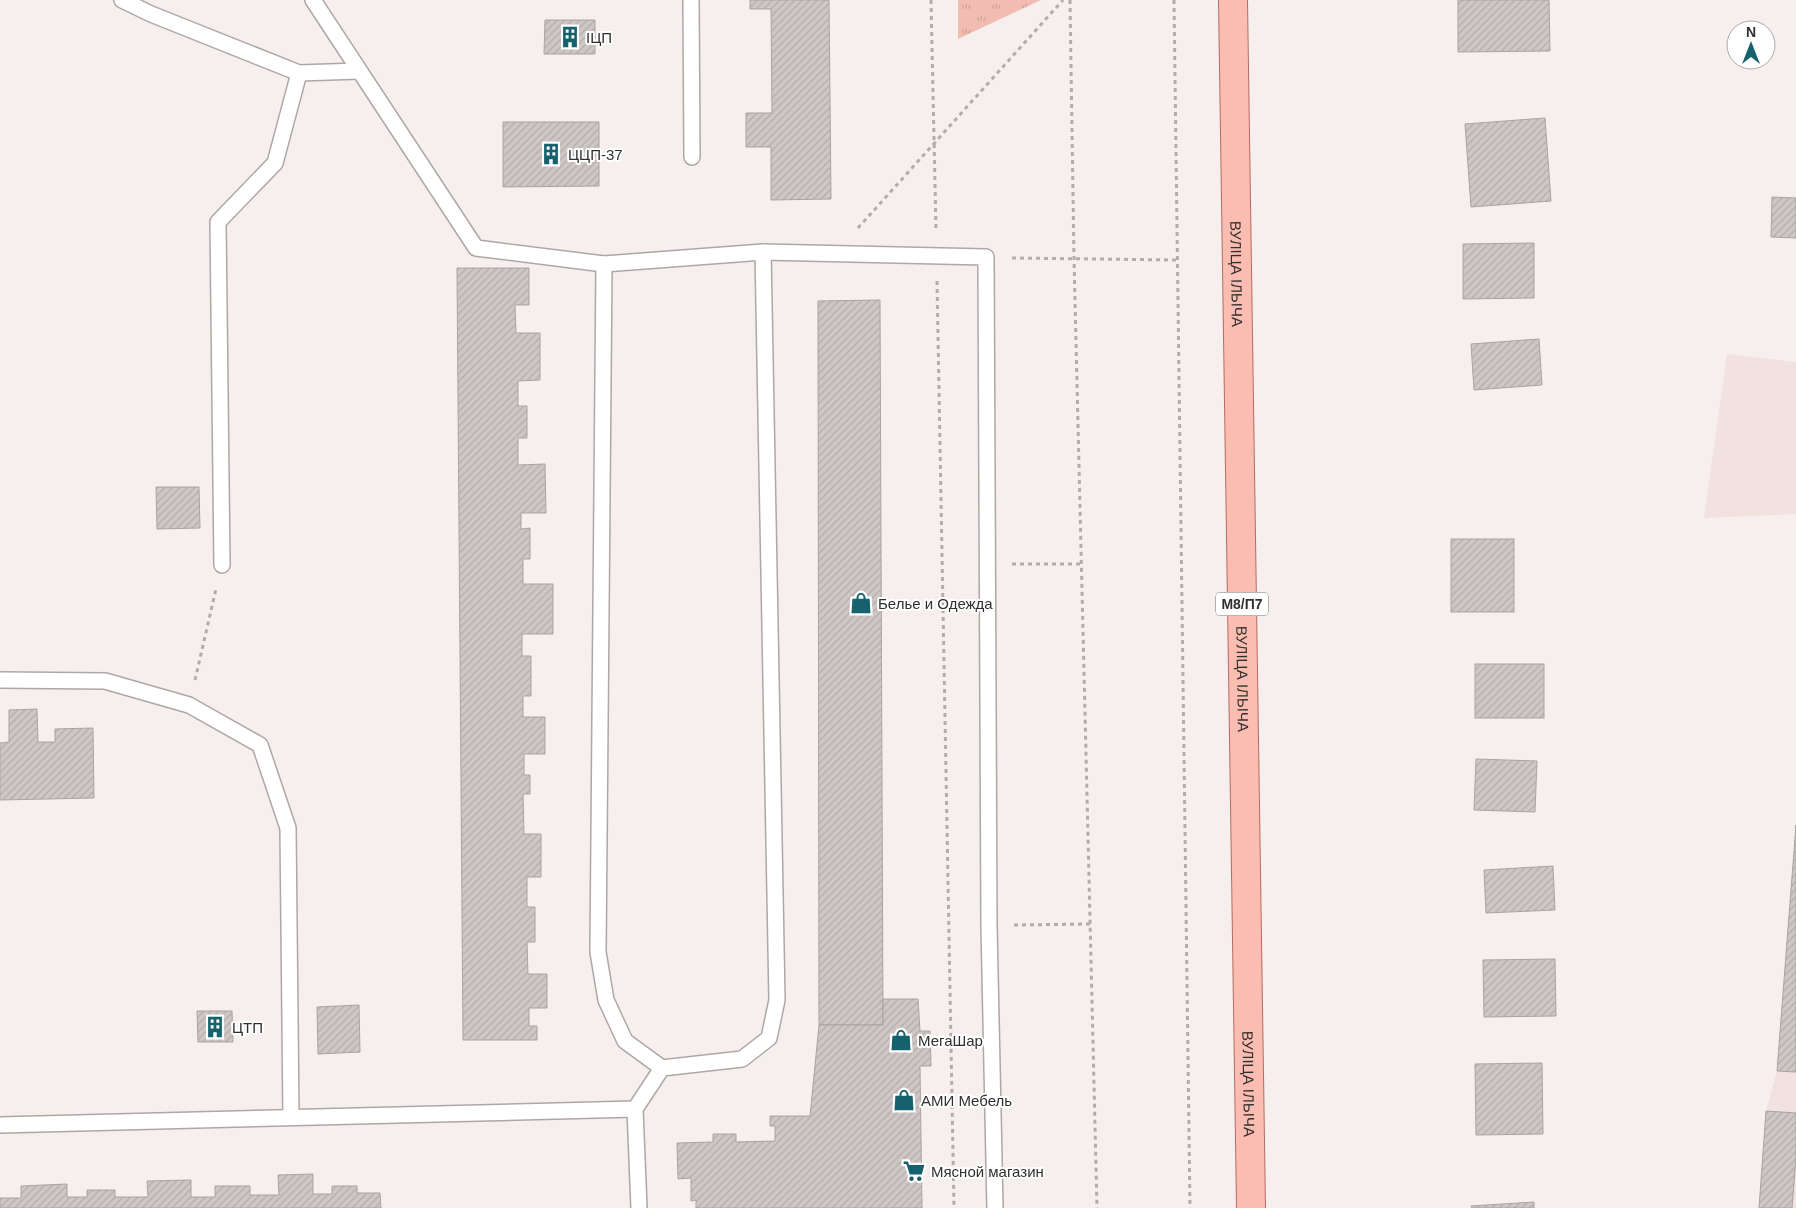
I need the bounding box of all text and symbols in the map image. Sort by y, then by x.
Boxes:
north arrow [1726,20,1776,70]
building icon: ІЦП [557,24,583,50]
text: N [1746,24,1756,40]
place label: ІЦП [586,29,612,46]
building icon: ЦЦП-37 [538,141,564,167]
place label: ЦЦП-37 [568,146,623,163]
street label: ВУЛІЦА ІЛЬІЧА [1228,221,1246,327]
shop icon: Белье и Одежда [848,590,874,616]
road number: М8/П7 [1216,592,1268,616]
place label: Белье и Одежда [878,595,993,612]
street label: ВУЛІЦА ІЛЬІЧА [1234,626,1252,732]
building icon: ЦТП [202,1014,228,1040]
place label: ЦТП [232,1019,263,1036]
shop icon: МегаШар [888,1027,914,1053]
street label: ВУЛІЦА ІЛЬІЧА [1240,1031,1258,1137]
place label: МегаШар [918,1032,983,1049]
shop icon: АМИ Мебель [891,1087,917,1113]
place label: АМИ Мебель [921,1092,1012,1109]
supermarket icon: Мясной магазин [901,1158,927,1184]
place label: Мясной магазин [931,1163,1044,1180]

